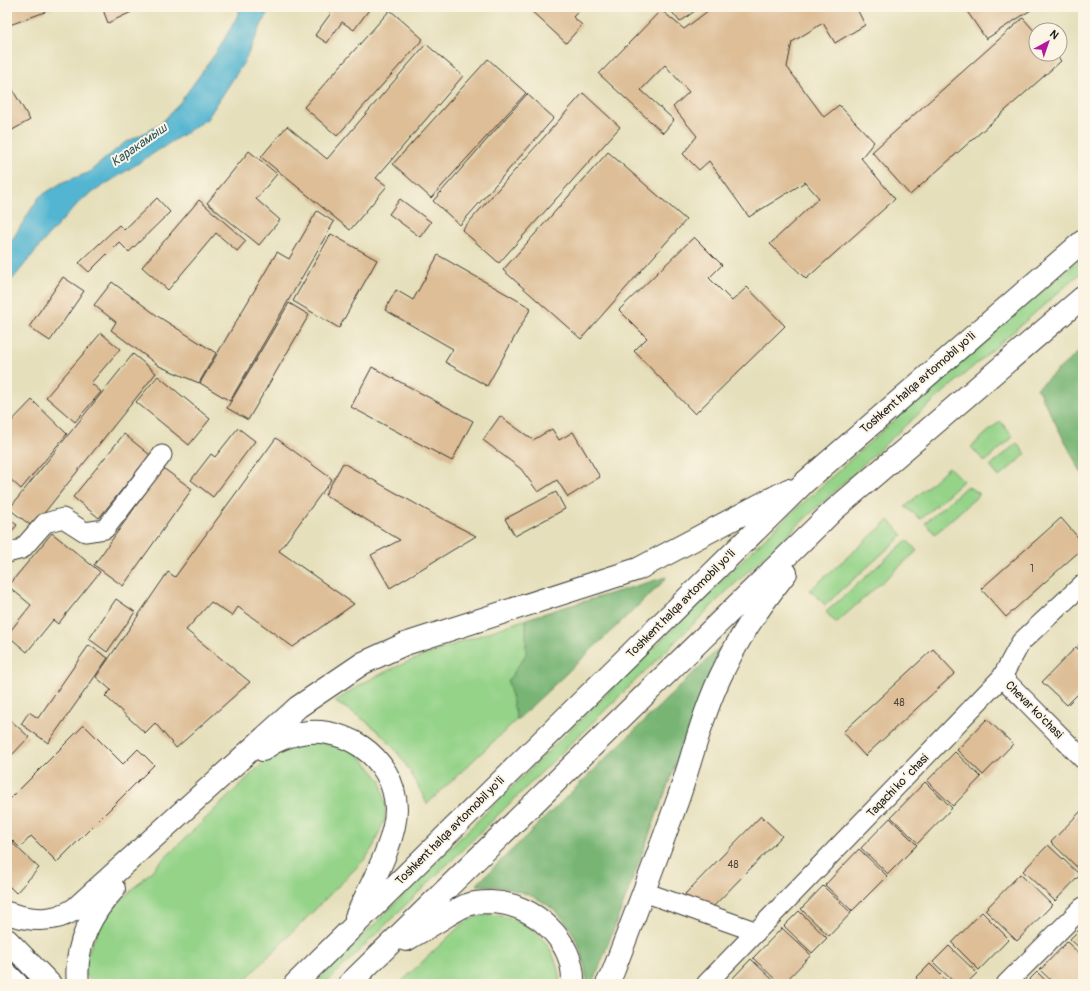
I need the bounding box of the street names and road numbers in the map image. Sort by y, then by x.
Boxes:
street label: Toshkent halqa avtomobil yo'li [857,329,979,437]
street label: Toshkent halqa avtomobil yo'li [623,546,739,662]
street label: Chevar ko'chasi [1002,678,1066,742]
street label: Taqachi koʻchasi [864,751,932,821]
street label: Toshkent halqa avtomobil yo'li [392,773,508,889]

